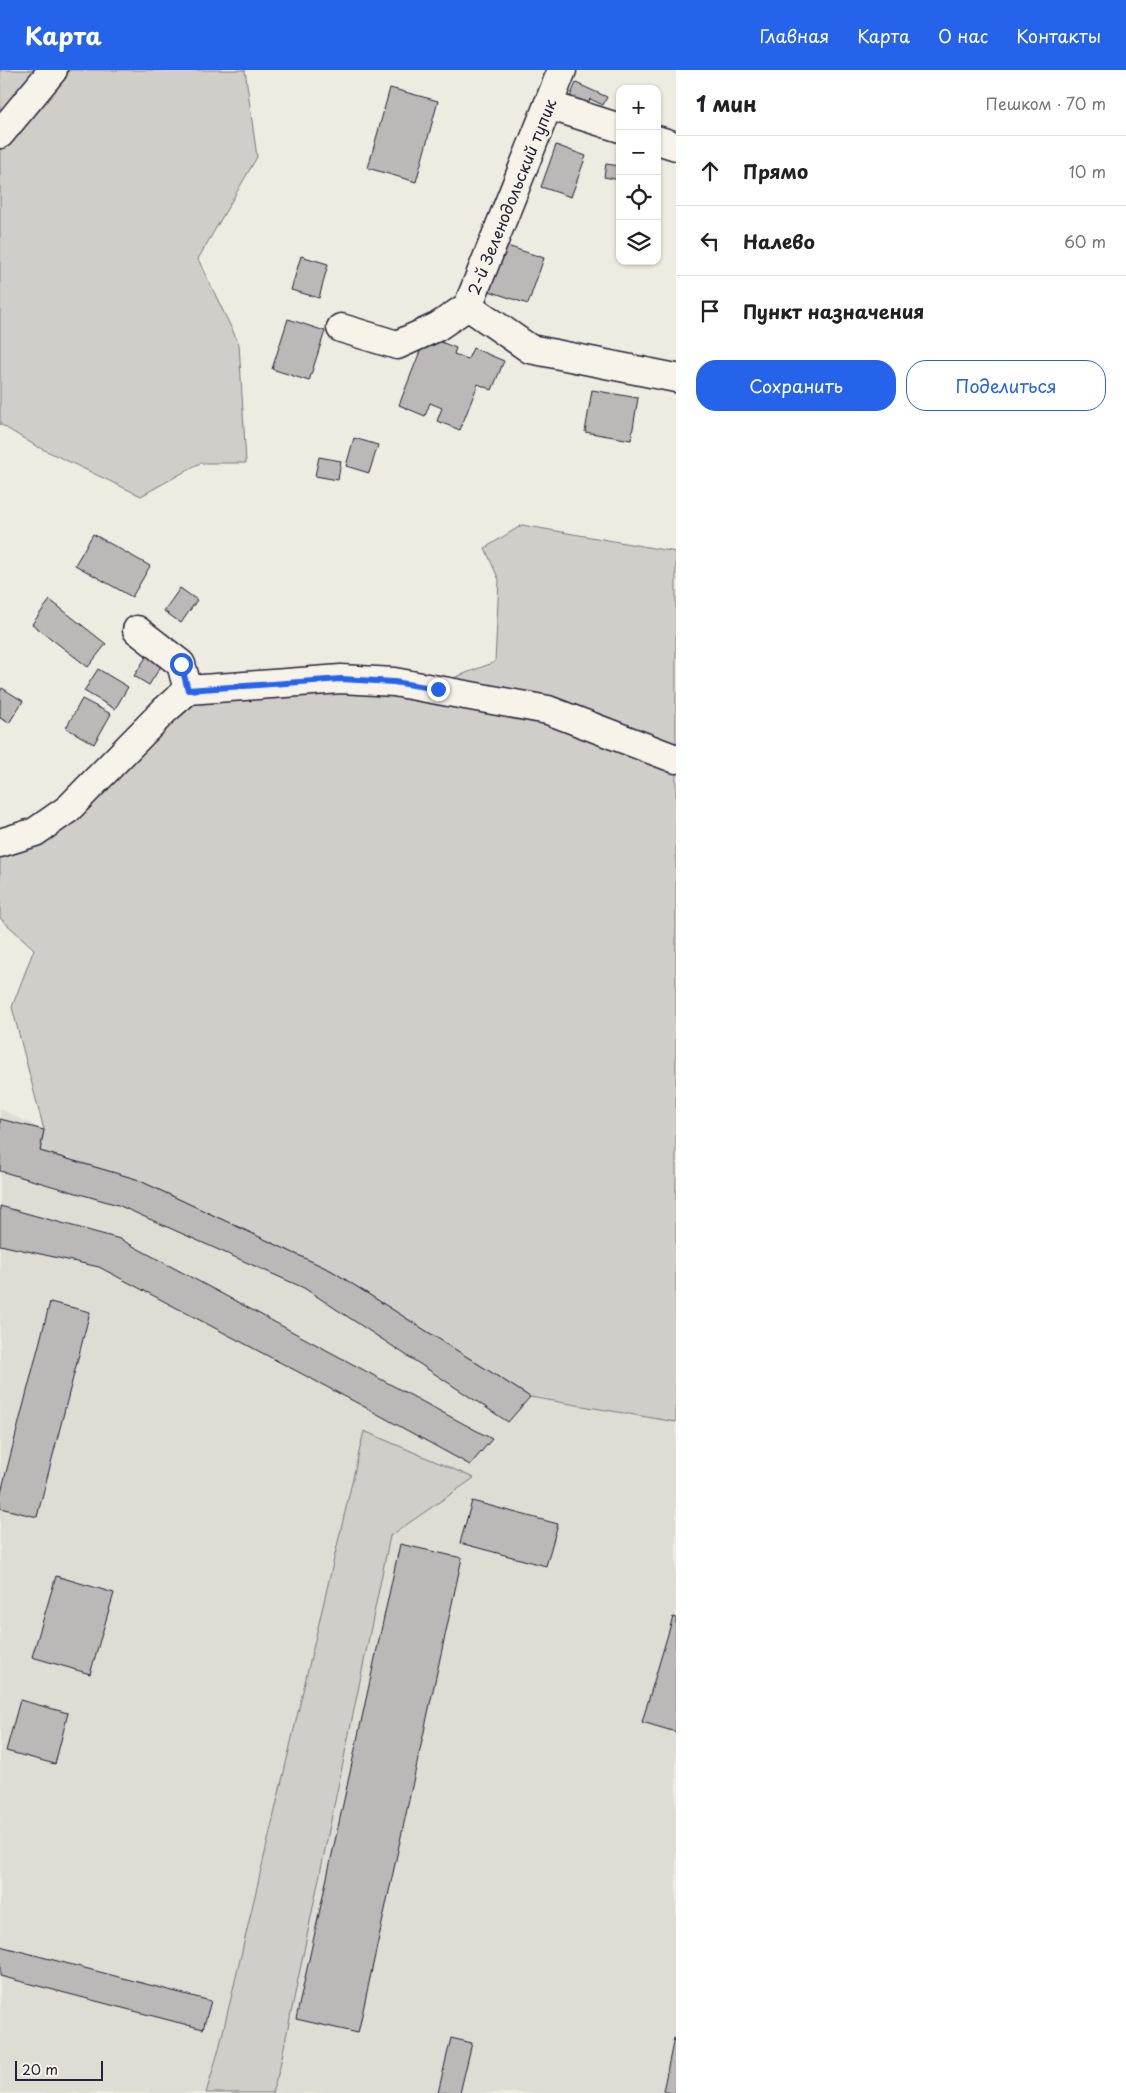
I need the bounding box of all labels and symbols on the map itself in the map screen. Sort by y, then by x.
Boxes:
street label: 2-й Зеленодольский тупик [461,94,562,298]
route start [170,653,193,676]
route end [427,678,450,701]
scale bar [15,2058,102,2081]

